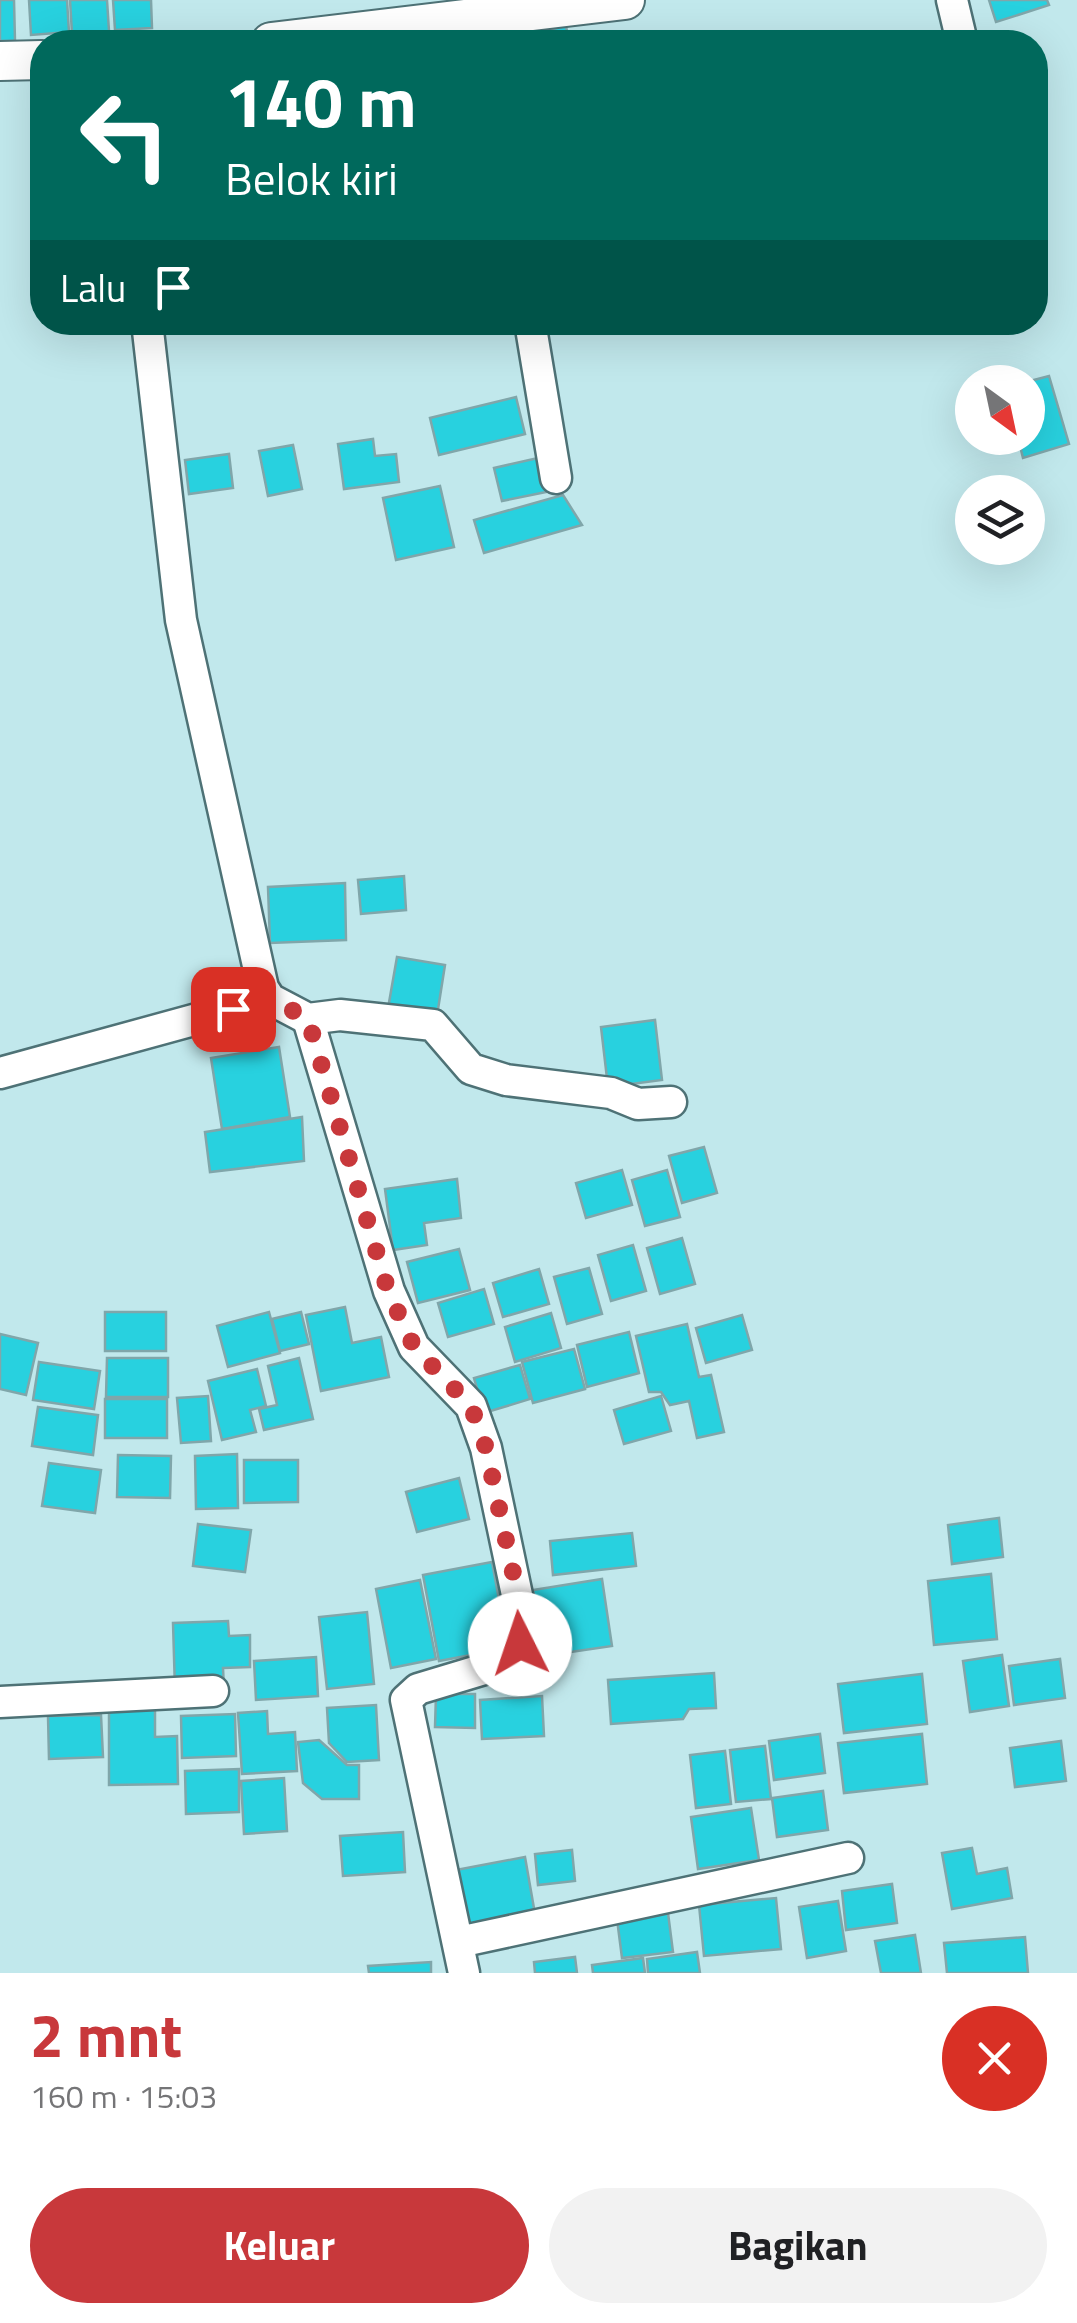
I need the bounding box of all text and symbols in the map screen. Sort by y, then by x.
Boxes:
text: 140 m [225,48,417,154]
icon: left [60,70,190,200]
text: Belok kiri [225,144,398,212]
text: Lalu [60,259,126,317]
icon: arrive [146,260,201,315]
north arrow [955,365,1045,455]
map controls [955,365,1045,565]
button: layers [955,475,1045,565]
pin [191,967,276,1052]
icon: arrive [206,982,261,1037]
position arrow [468,1592,572,1696]
text: 2 mnt [30,1989,182,2080]
button: close [942,2006,1047,2111]
text: 160 m · 15:03 [30,2072,217,2120]
button: Keluar [30,2188,529,2303]
button: Bagikan [549,2188,1047,2303]

